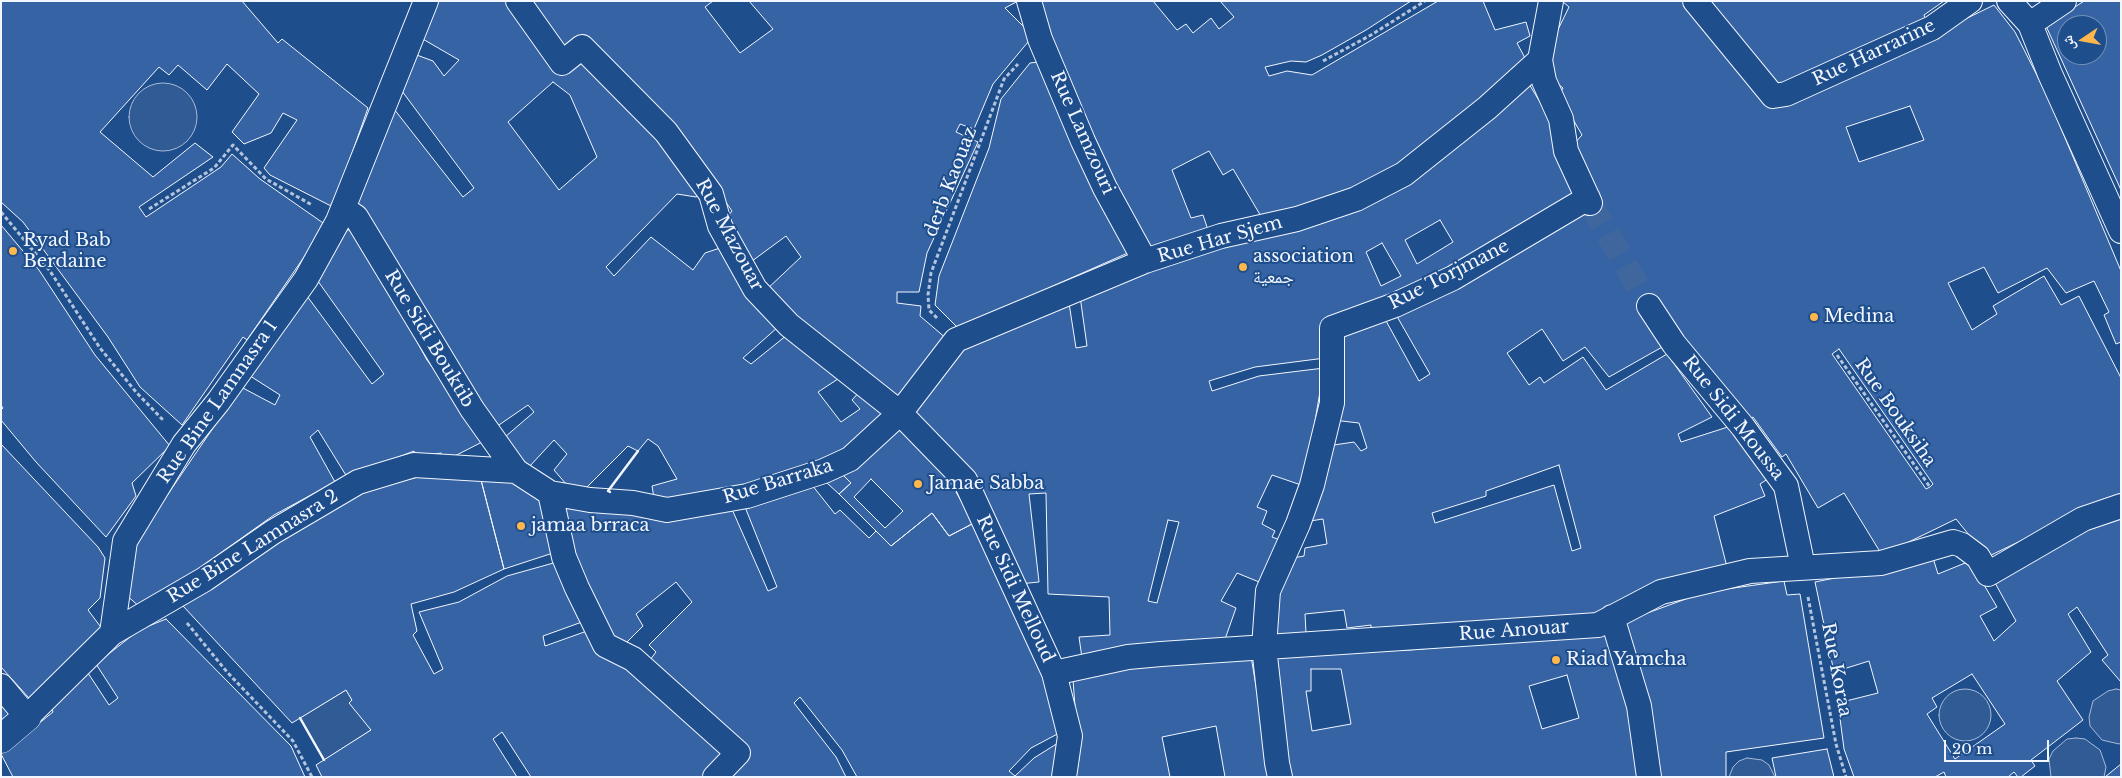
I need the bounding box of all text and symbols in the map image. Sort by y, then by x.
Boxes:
street label: Rue Harrarine [1809,15,1939,91]
north arrow [2057,15,2107,65]
text: ش [2058,34,2079,52]
street label: Rue Lamzouri [1045,68,1119,198]
street label: derb Kaouaz [920,124,982,240]
street label: Rue Mazouar [690,175,768,295]
street label: Rue Har Sjem [1155,212,1285,268]
place label: Ryad Bab Berdaine [23,230,111,272]
street label: Rue Torjmane [1385,235,1513,315]
marker: Ryad Bab Berdaine [7,245,19,257]
place label: association جمعية [1253,246,1354,288]
marker: association جمعية [1237,261,1249,273]
street label: Rue Sidi Bouktib [379,266,479,412]
place label: Medina [1824,306,1894,328]
marker: Medina [1808,311,1820,323]
street label: Rue Bine Lamnasra 1 [153,316,283,488]
street label: Rue Sidi Moussa [1678,351,1788,485]
street label: Rue Bouksiha [1850,355,1940,471]
street label: Rue Barraka [720,455,836,509]
place label: Jamae Sabba [928,473,1044,495]
marker: Jamae Sabba [912,478,924,490]
street label: Rue Bine Lamnasra 2 [164,486,342,608]
street label: Rue Sidi Melloud [971,512,1059,666]
place label: jamaa brraca [531,515,649,537]
marker: jamaa brraca [515,520,527,532]
street label: Rue Anouar [1458,616,1570,646]
street label: Rue Koraa [1816,621,1856,719]
place label: Riad Yamcha [1566,649,1686,671]
marker: Riad Yamcha [1550,654,1562,666]
scale bar [1947,730,2052,762]
text: 20 m [1952,739,1992,758]

